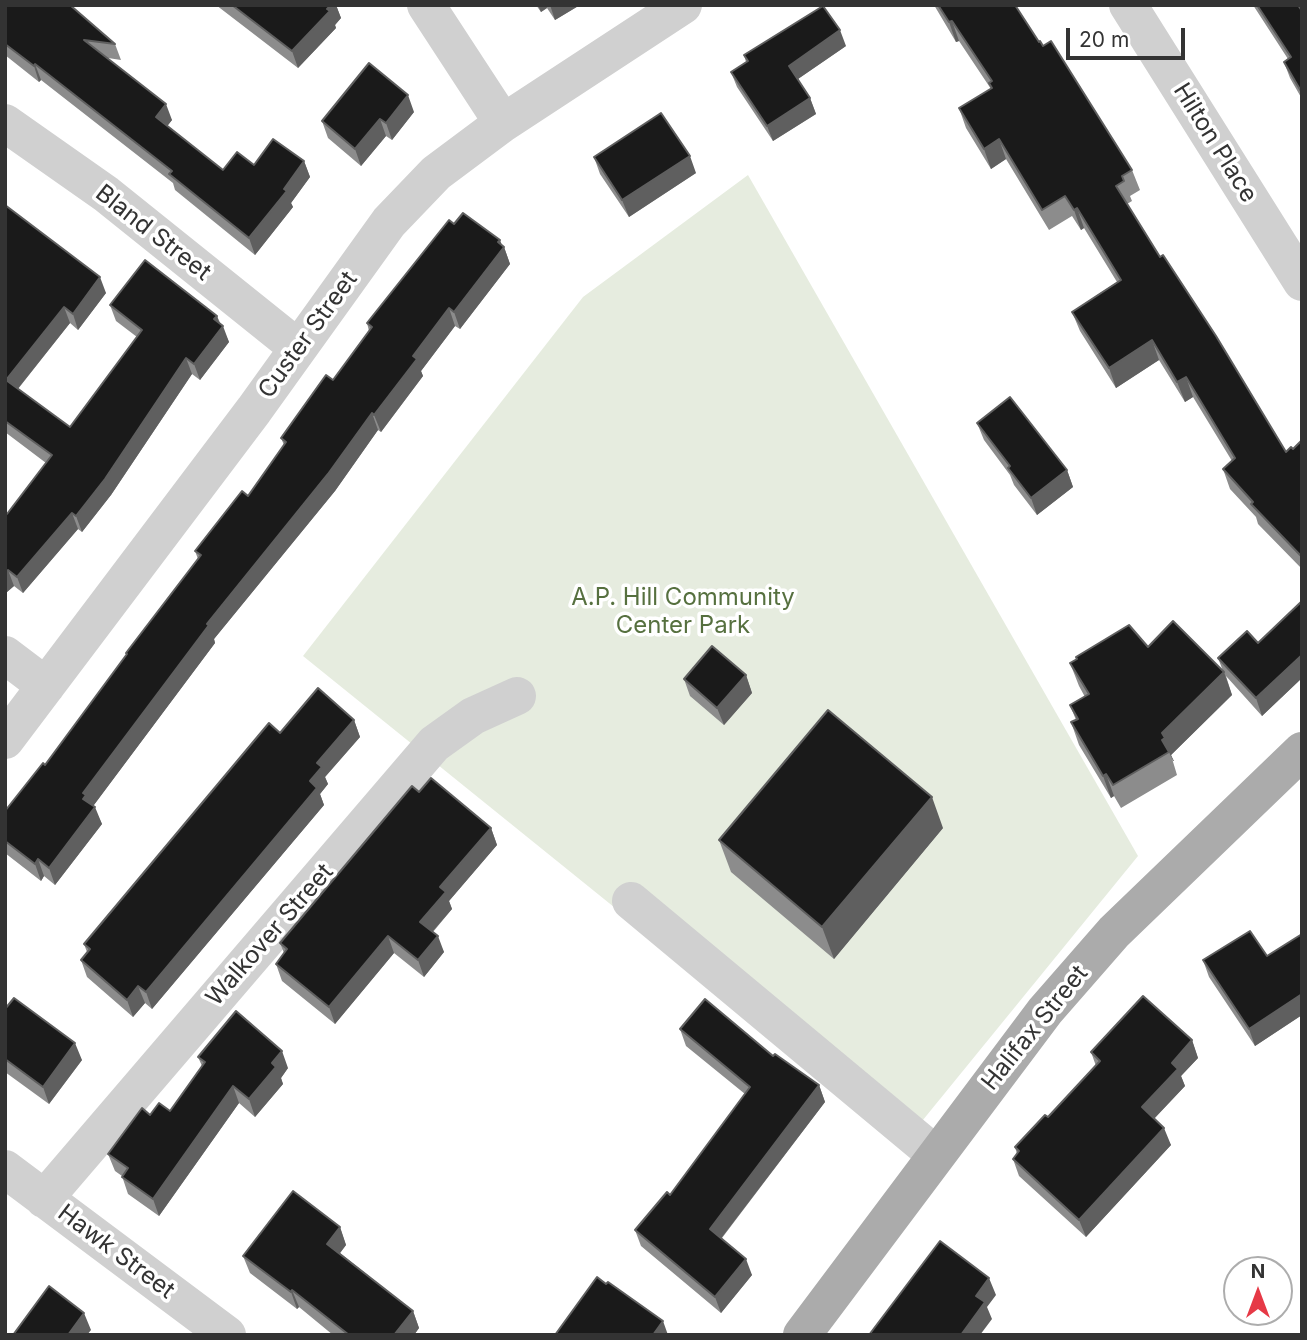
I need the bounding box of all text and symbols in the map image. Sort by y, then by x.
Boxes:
scale bar [1069,14,1188,58]
text: 20 m [1079,27,1129,52]
street label: Hilton Place [1167,78,1263,208]
street label: Bland Street [90,179,216,287]
street label: Custer Street [252,266,364,404]
park label: A.P. Hill Community Center Park [571,584,795,640]
street label: Walkover Street [200,858,340,1012]
street label: Halifax Street [976,960,1094,1096]
street label: Hawk Street [52,1199,180,1305]
north arrow [1223,1256,1293,1326]
text: N [1251,1260,1265,1283]

